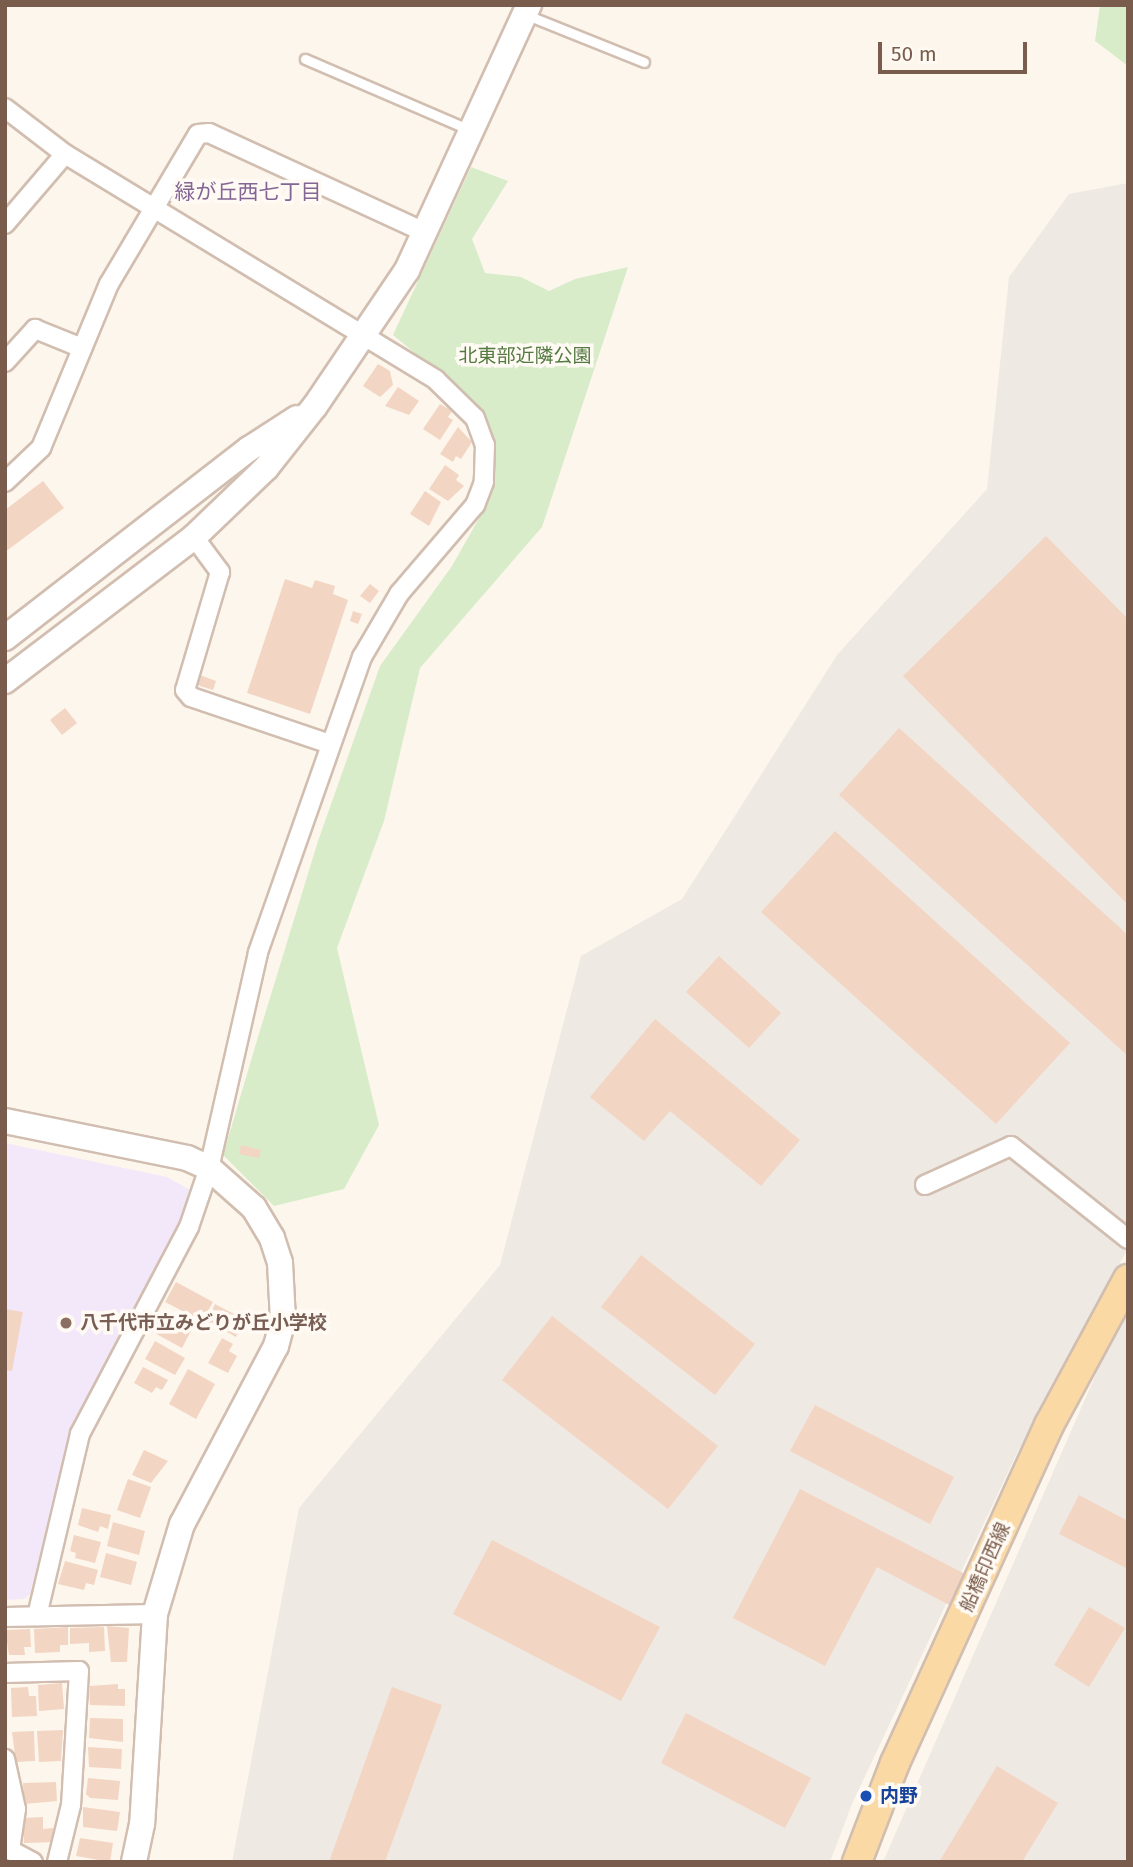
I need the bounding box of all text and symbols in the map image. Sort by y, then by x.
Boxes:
scale bar [881,28,1030,72]
text: 50 m [891,41,937,67]
district label: 緑が丘西七丁目 [175,179,321,205]
park label: 北東部近隣公園 [459,345,591,367]
place label: 八千代市立みどりが丘小学校 [80,1312,327,1334]
marker: 八千代市立みどりが丘小学校 [58,1315,74,1331]
street label: 船橋印西線 [955,1519,1015,1615]
place label: 内野 [880,1785,918,1807]
marker: 内野 [858,1788,874,1804]

